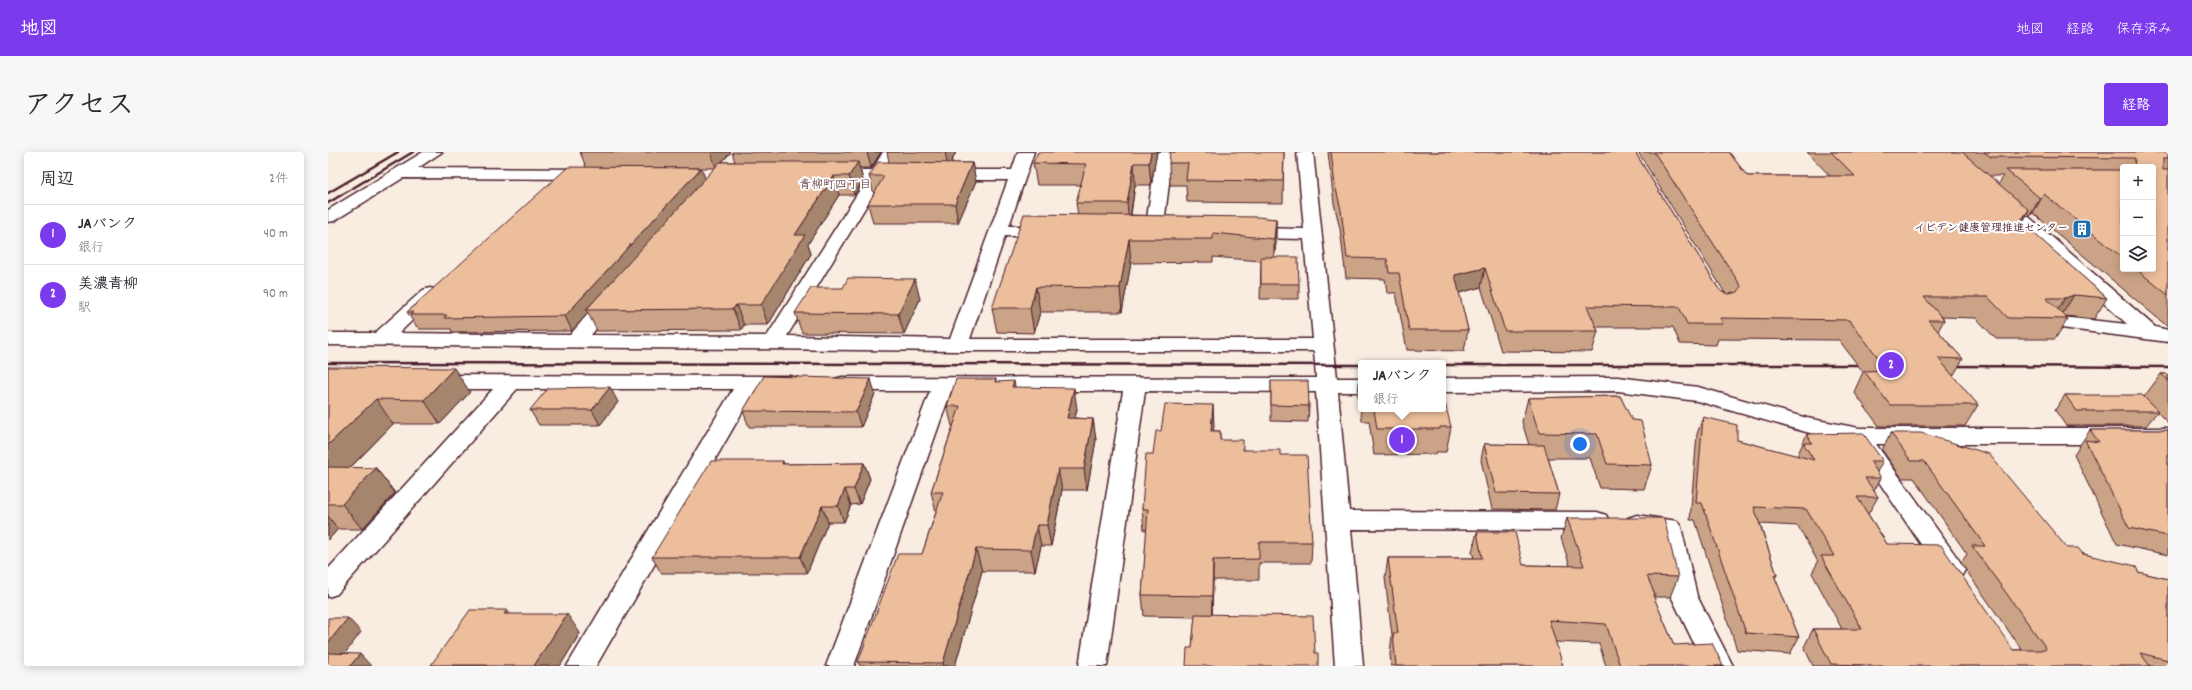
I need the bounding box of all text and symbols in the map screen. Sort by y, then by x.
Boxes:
text: 地図 [20,17,58,44]
text: 地図 [2016,20,2044,40]
text: 経路 [2066,20,2094,40]
text: 保存済み [2116,20,2172,40]
button: 経路 [2104,83,2168,126]
text: アクセス [24,88,134,128]
map controls [2120,164,2156,272]
button: + [2120,164,2156,200]
text: 周辺 [40,169,74,193]
text: 2件 [269,170,288,189]
district label: 青柳町四丁目 [799,177,871,194]
button: − [2120,200,2156,236]
text: JAバンク [78,214,137,236]
building icon: イビデン健康管理推進センター [2071,218,2093,240]
place label: イビデン健康管理推進センター [1914,221,2068,237]
text: 1 [52,225,54,244]
text: 40 m [264,225,288,244]
button: layers [2120,236,2156,272]
text: 銀行 [78,239,104,258]
text: 美濃青柳 [78,274,138,296]
text: 2 [50,285,56,304]
text: 90 m [263,285,288,304]
text: 駅 [78,299,91,318]
pin: 2 [1878,350,1904,380]
popup [1358,360,1446,412]
text: JAバンク [1373,366,1431,388]
text: 銀行 [1373,391,1399,410]
pin: 1 [1389,425,1415,455]
your location [1570,434,1590,454]

